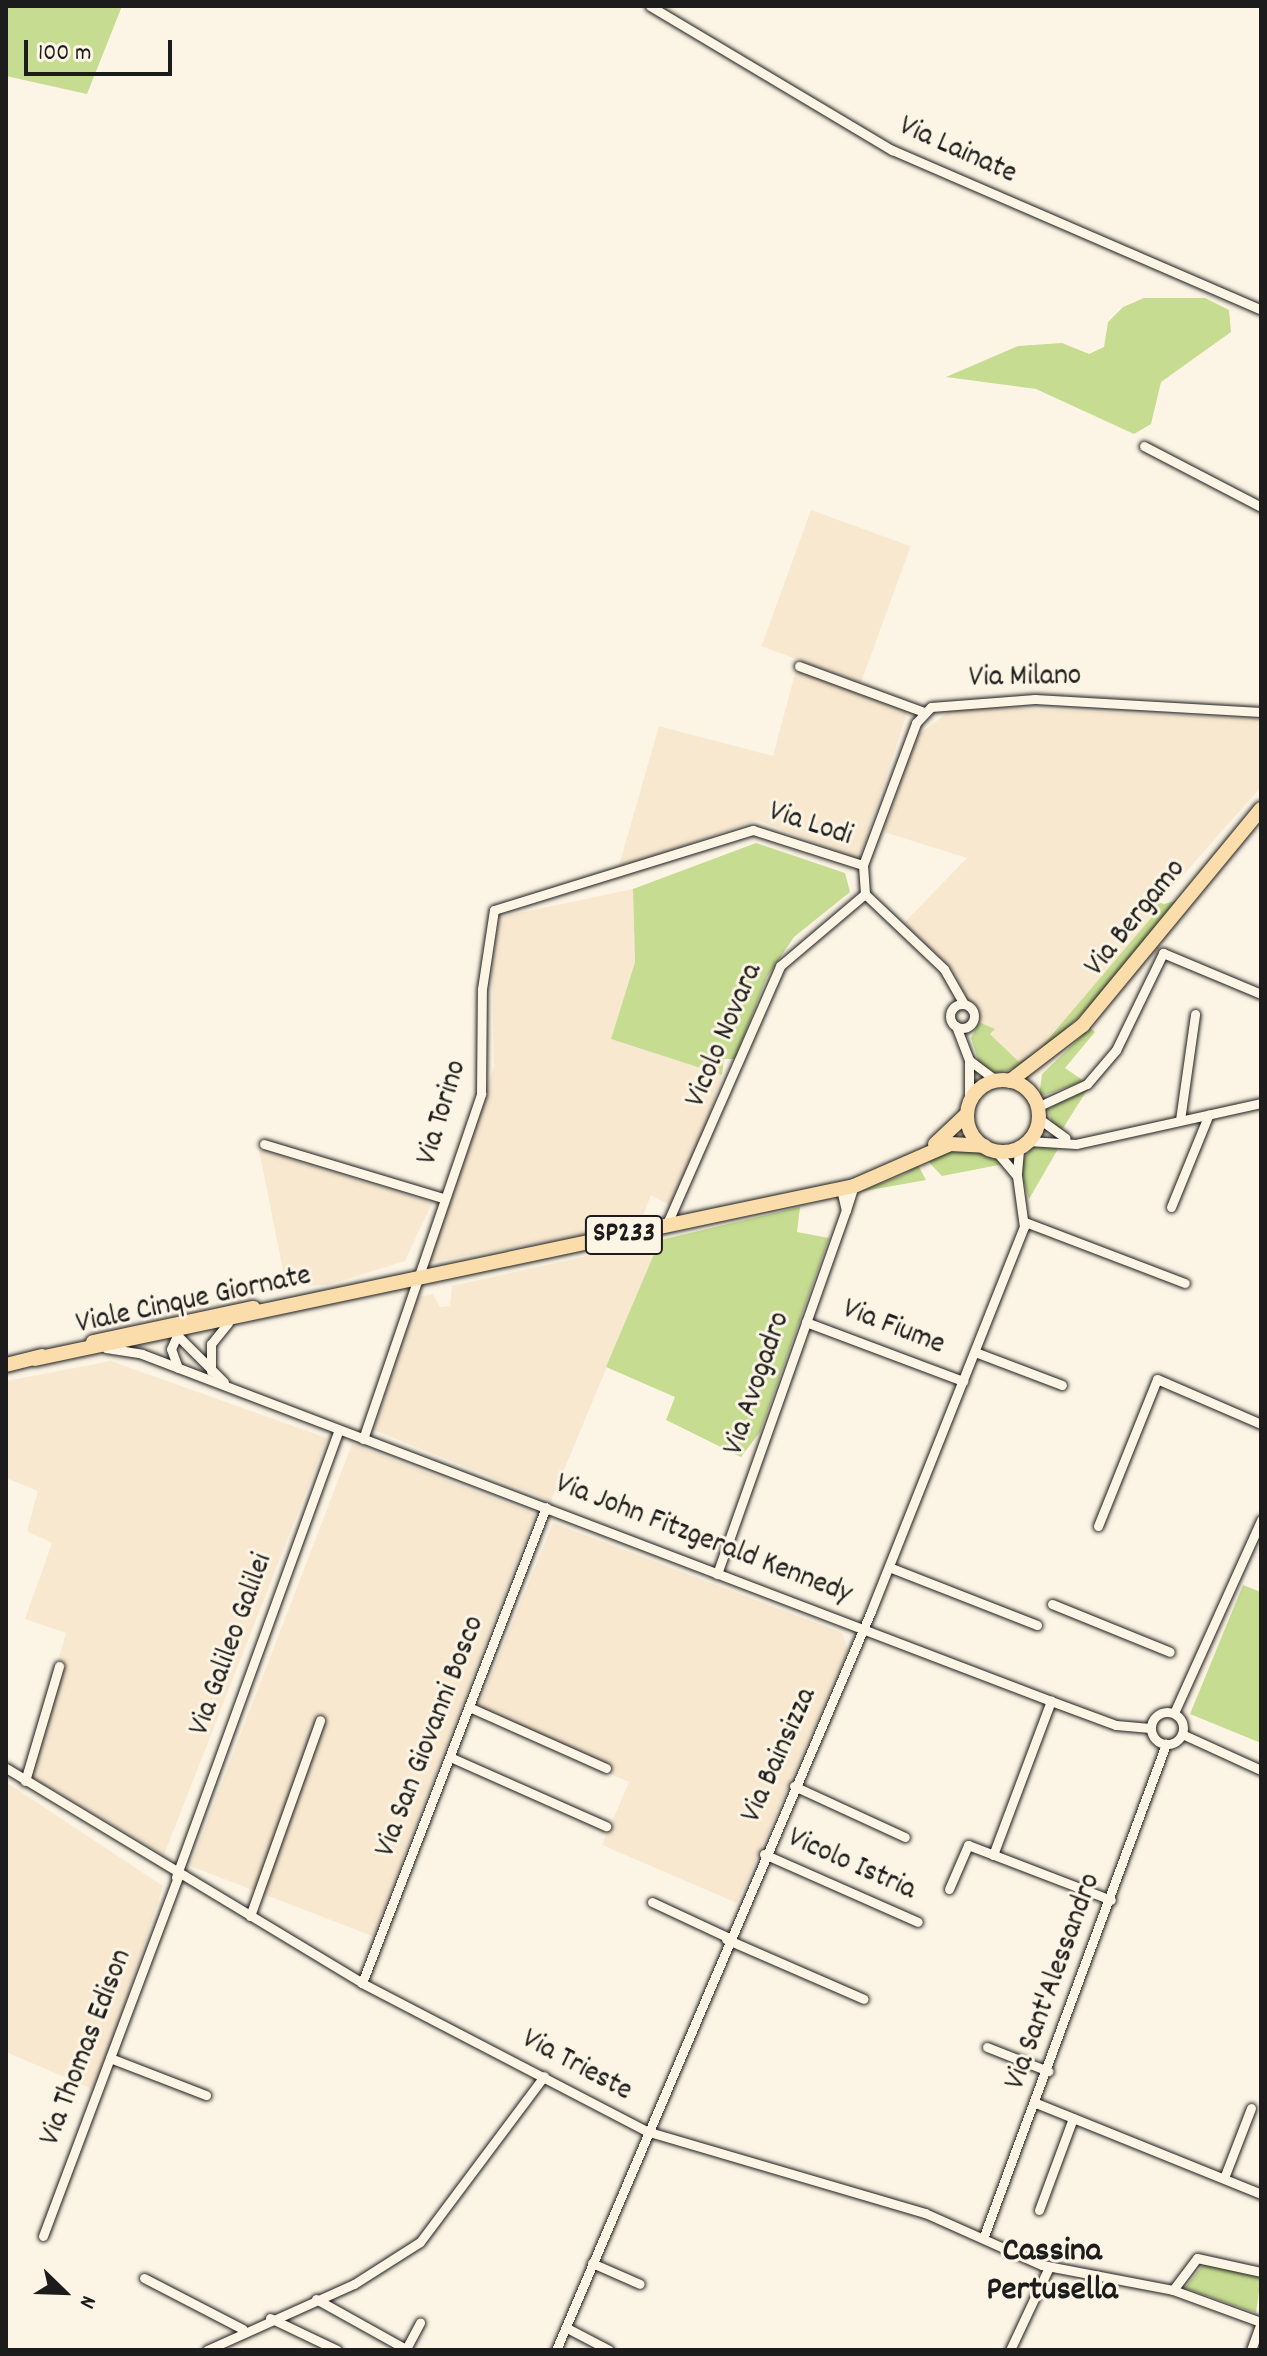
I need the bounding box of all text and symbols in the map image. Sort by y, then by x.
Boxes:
scale bar [28,24,176,74]
text: 100 m [38,37,91,71]
street label: Via Lainate [893,110,1021,194]
street label: Via Milano [969,660,1081,698]
street label: Via Lodi [764,796,856,856]
street label: Via Bergamo [1079,853,1195,985]
street label: Vicolo Novara [680,959,772,1113]
street label: Via Torino [411,1056,477,1170]
road number: SP233 [584,1211,664,1259]
street label: Viale Cinque Giornate [73,1260,315,1344]
street label: Via Fiume [837,1293,949,1365]
street label: Via Avogadro [718,1308,800,1460]
street label: Via John Fitzgerald Kennedy [550,1468,856,1614]
street label: Via Galileo Galilei [183,1549,283,1741]
street label: Via San Giovanni Bosco [369,1611,495,1863]
street label: Via Bainsizza [735,1683,827,1829]
street label: Vicolo Istria [781,1822,921,1910]
street label: Via Sant'Alessandro [999,1869,1111,2095]
street label: Via Thomas Edison [34,1945,142,2151]
street label: Via Trieste [515,2023,637,2111]
district label: Cassina Pertusella [986,2232,1118,2312]
north arrow [24,2252,104,2332]
text: N [70,2291,103,2313]

